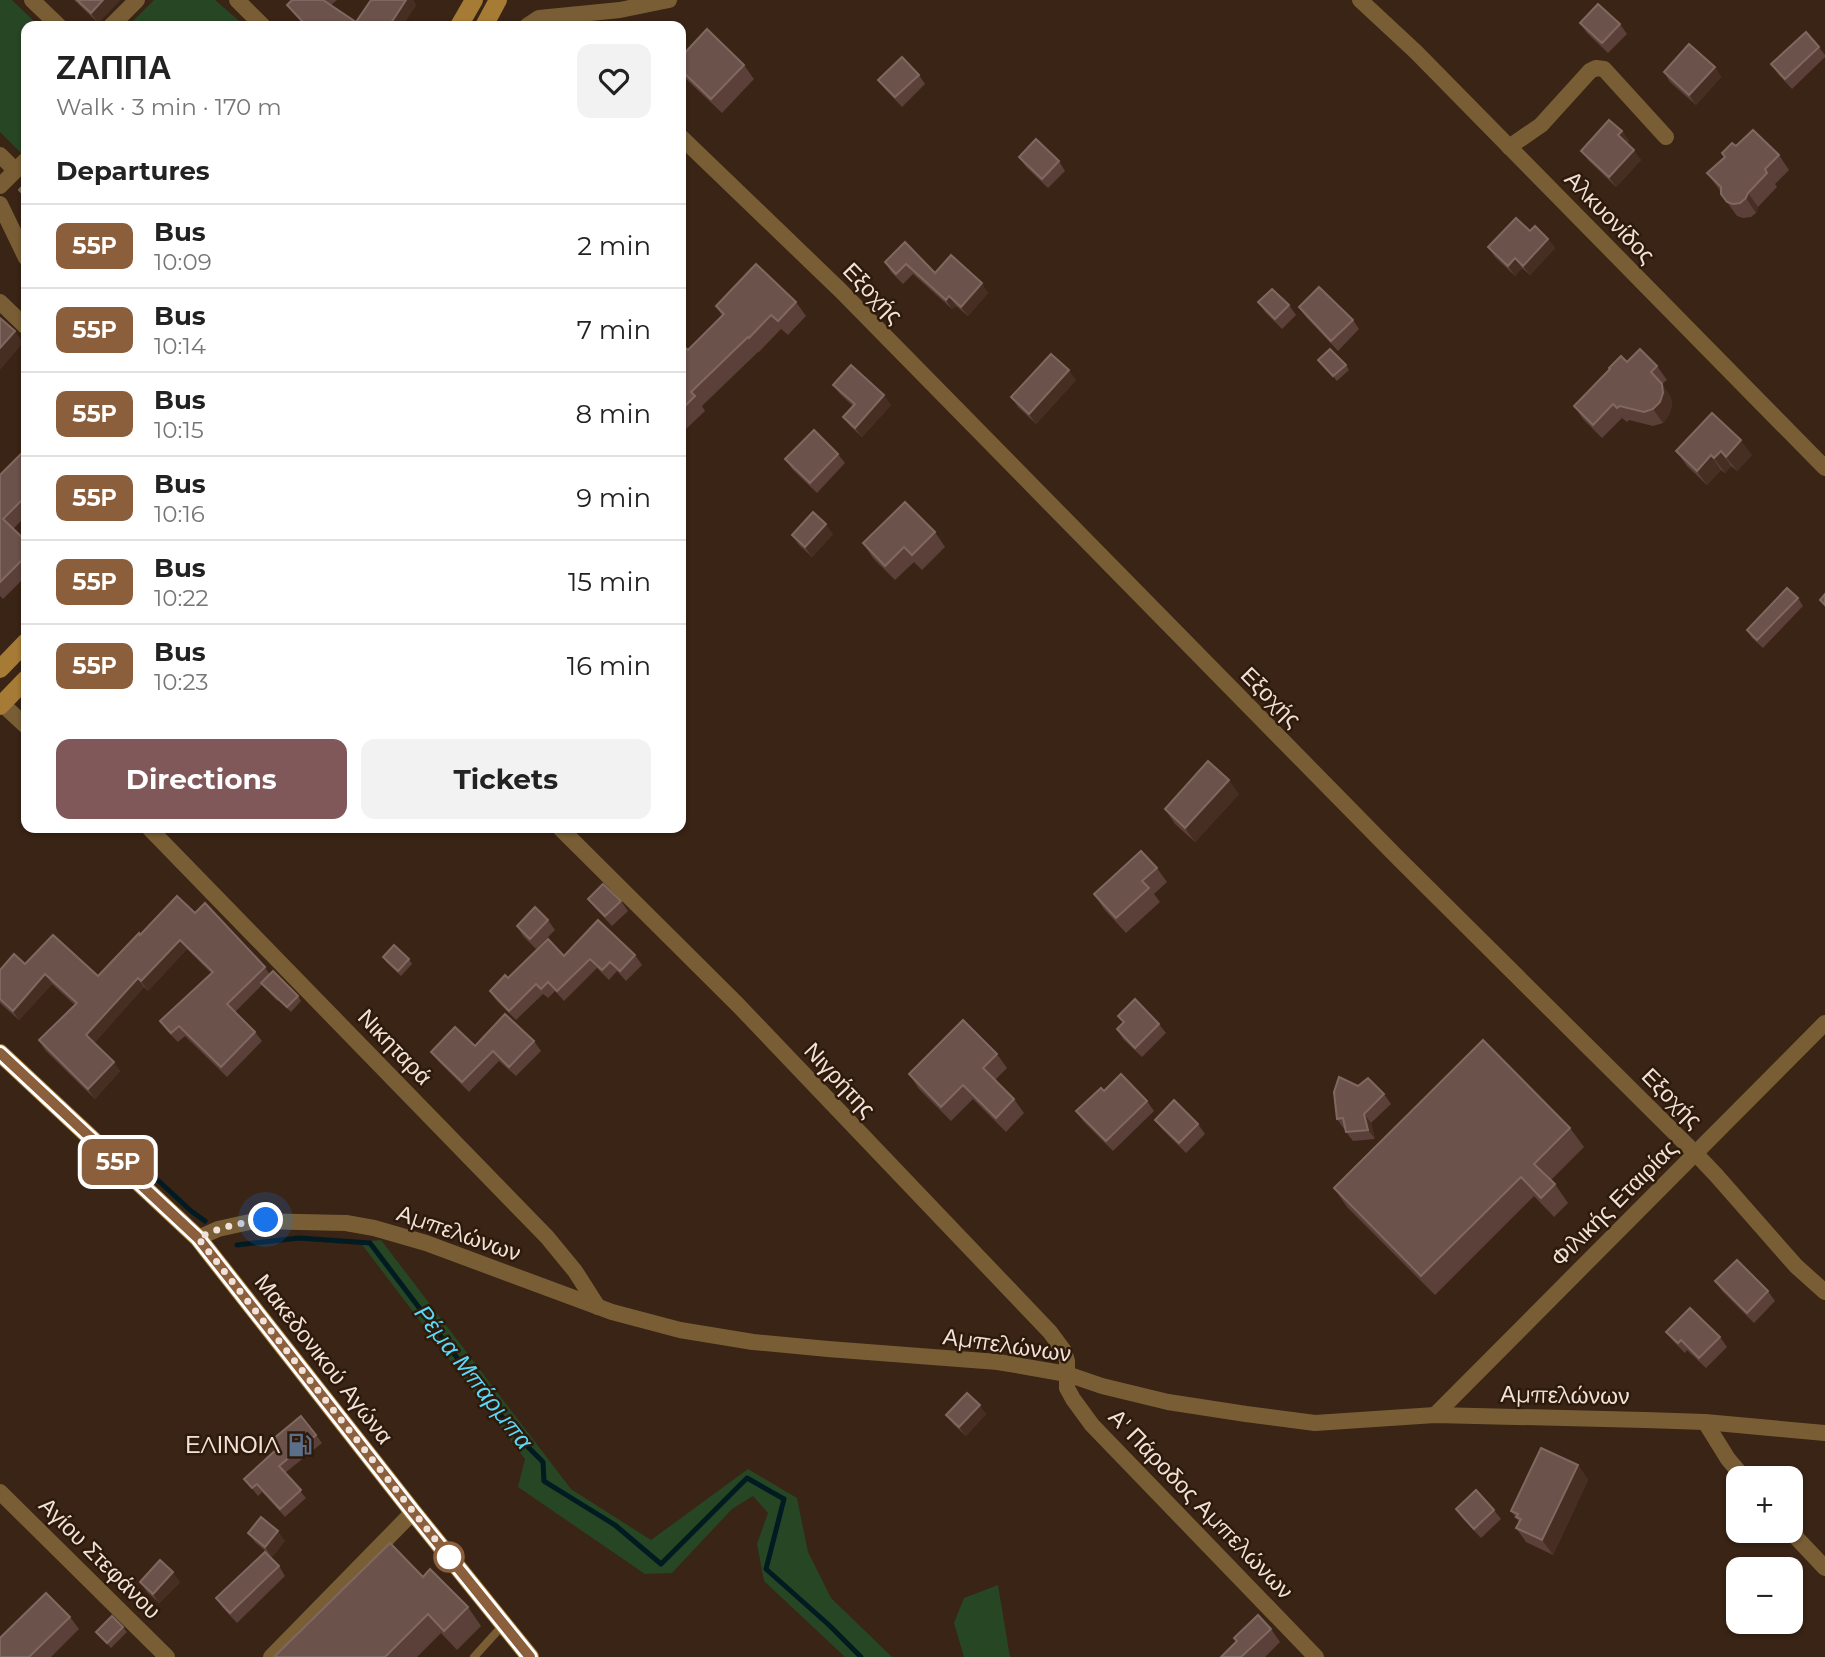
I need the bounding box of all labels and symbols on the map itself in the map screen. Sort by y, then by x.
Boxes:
street label: Αλκυονίδος [1559,165,1661,269]
street label: Εξοχής [837,257,909,329]
street label: Εξοχής [1235,661,1307,733]
street label: Νικηταρά [352,1003,438,1091]
street label: Νιγρήτης [798,1037,882,1123]
street label: Εξοχής [1636,1062,1708,1134]
street label: Φιλικής Εταιρίας [1545,1134,1683,1272]
line badge: 55Ρ [78,1139,158,1185]
street label: Αμπελώνων [393,1199,525,1267]
your location [248,1202,283,1237]
street label: Μακεδονικού Αγώνα [249,1268,399,1450]
water label: Ρέμα Μπάρμπα [409,1299,540,1456]
street label: Αμπελώνων [941,1322,1073,1368]
street label: Αμπελώνων [1500,1380,1630,1410]
street label: Α' Πάροδος Αμπελώνων [1103,1403,1299,1605]
place label: ΕΛΙΝΟΙΛ [185,1431,281,1459]
fuel station icon: ΕΛΙΝΟΙΛ [286,1431,314,1459]
street label: Αγίου Στεφάνου [33,1491,167,1625]
unlabelled marker [434,1542,464,1572]

